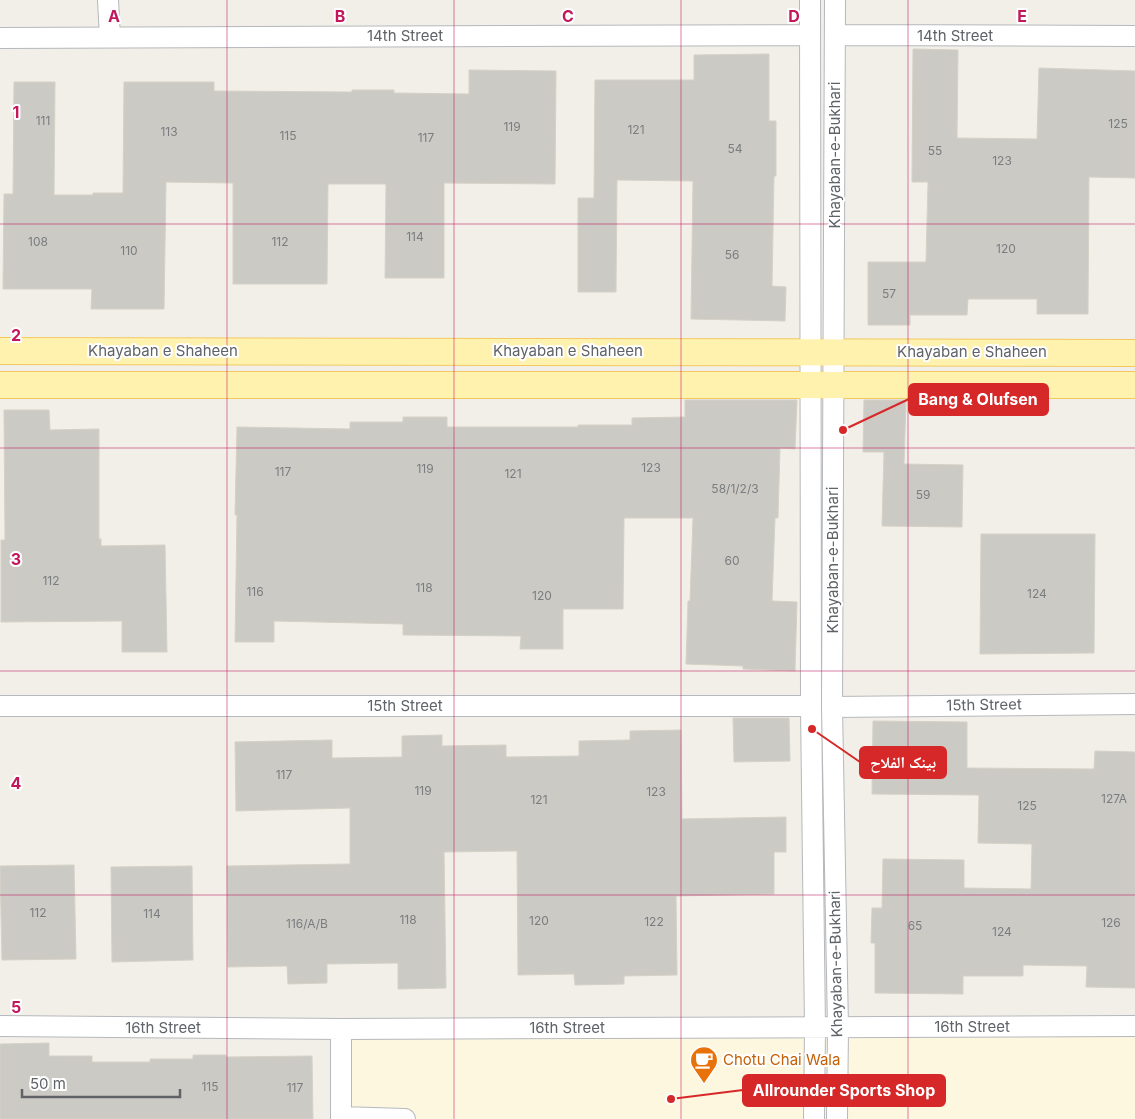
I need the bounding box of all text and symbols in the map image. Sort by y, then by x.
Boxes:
text: A [108,6,120,26]
text: B [335,6,345,26]
text: C [562,6,574,26]
text: D [788,6,800,26]
text: E [1017,6,1027,26]
street label: 14th Street [367,26,443,45]
street label: 14th Street [917,26,993,45]
street label: Khayaban-e-Bukhari [825,82,844,228]
text: 1 [13,102,19,122]
house number: 111 [36,113,50,128]
house number: 125 [1108,116,1128,131]
house number: 119 [503,119,521,134]
house number: 121 [627,122,645,137]
house number: 113 [160,124,178,139]
house number: 115 [279,128,297,143]
house number: 117 [418,130,434,145]
house number: 54 [727,141,743,156]
house number: 55 [928,143,942,158]
house number: 123 [992,153,1012,168]
house number: 114 [406,229,424,244]
house number: 108 [28,234,48,249]
house number: 112 [271,234,289,249]
house number: 120 [996,241,1016,256]
house number: 110 [120,243,138,258]
house number: 56 [725,247,739,262]
house number: 57 [882,286,896,301]
text: 2 [11,325,21,345]
street label: Khayaban e Shaheen [88,341,238,360]
street label: Khayaban e Shaheen [493,341,643,360]
street label: Khayaban e Shaheen [897,342,1047,361]
callout: Bang & Olufsen [909,384,1048,415]
text: Bang & Olufsen [918,389,1038,409]
house number: 123 [641,460,661,475]
house number: 119 [416,461,434,476]
house number: 117 [275,464,291,479]
house number: 121 [504,466,522,481]
house number: 58/1/2/3 [711,481,759,496]
street label: Khayaban-e-Bukhari [823,487,842,633]
house number: 59 [916,487,930,502]
text: 3 [11,549,21,569]
house number: 60 [724,553,740,568]
house number: 112 [42,573,60,588]
house number: 118 [415,580,433,595]
house number: 116 [246,584,264,599]
house number: 124 [1027,586,1047,601]
house number: 120 [532,588,552,603]
street label: 15th Street [946,694,1022,715]
street label: 15th Street [367,696,443,715]
callout: بینک الفلاح [860,747,946,778]
text: بینک الفلاح [870,752,936,773]
house number: 117 [276,767,292,782]
text: 4 [11,773,22,793]
house number: 119 [414,783,432,798]
house number: 123 [646,784,666,799]
house number: 127A [1101,791,1127,806]
house number: 121 [530,792,548,807]
house number: 125 [1017,798,1037,813]
street label: Khayaban-e-Bukhari [825,890,846,1038]
house number: 112 [29,905,47,920]
house number: 114 [143,906,161,921]
house number: 118 [399,912,417,927]
house number: 120 [529,913,549,928]
house number: 122 [644,914,664,929]
house number: 126 [1101,915,1121,930]
house number: 116/A/B [286,916,328,931]
house number: 65 [908,918,922,933]
house number: 124 [992,924,1012,939]
text: 5 [11,997,21,1017]
street label: 16th Street [934,1017,1010,1036]
street label: 16th Street [125,1018,201,1037]
street label: 16th Street [529,1018,605,1037]
cafe icon: Chotu Chai Wala [689,1045,719,1084]
place label: Chotu Chai Wala [723,1050,840,1069]
scale bar [22,1066,180,1098]
text: 50 m [30,1074,66,1093]
callout: Allrounder Sports Shop [743,1075,945,1106]
house number: 115 [201,1079,219,1094]
house number: 117 [287,1080,303,1095]
text: Allrounder Sports Shop [753,1080,935,1100]

